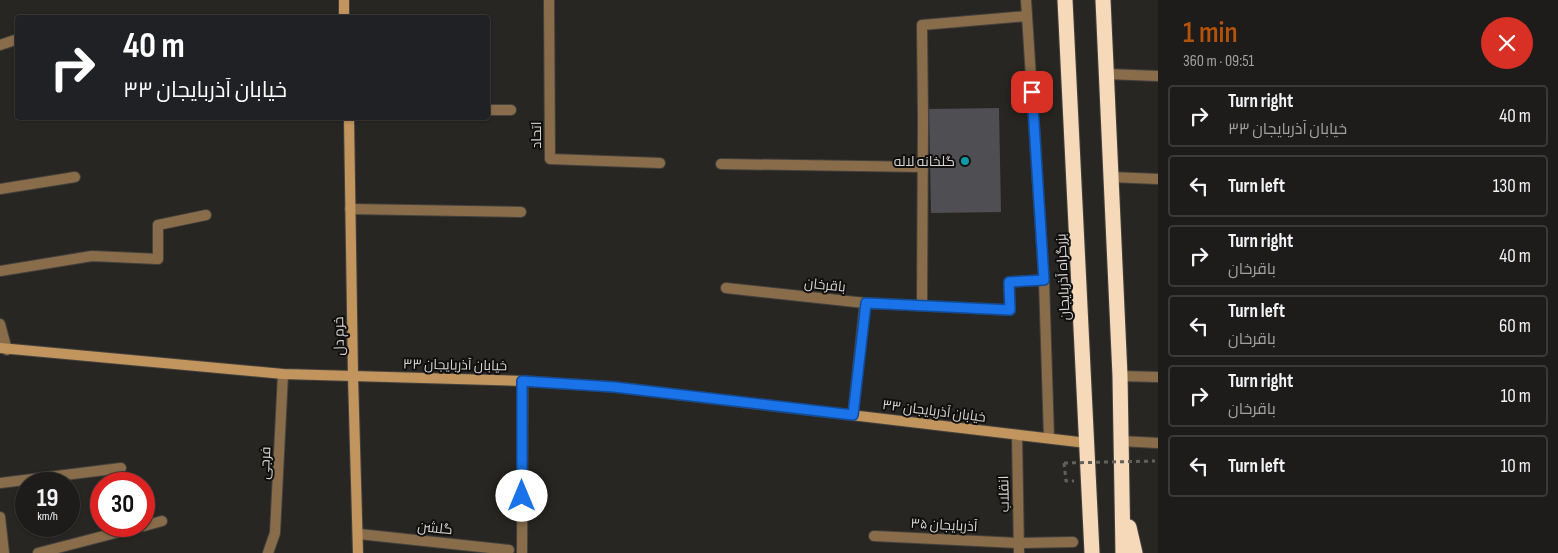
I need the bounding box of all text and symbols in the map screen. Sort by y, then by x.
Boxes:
text: 1 min [1183,15,1238,51]
button: close [1481,17,1533,69]
text: 40 m [123,25,185,68]
icon: right [40,35,105,100]
text: 360 m · 09:51 [1183,52,1254,71]
pin [1011,71,1053,113]
text: خیابان آذربایجان ۳۳ [123,77,287,104]
icon: arrive [1018,78,1046,106]
text: Turn right [1228,90,1293,113]
icon: right [1185,102,1213,130]
text: 40 m [1499,105,1531,128]
text: خیابان آذربایجان ۳۳ [1228,120,1347,139]
street label: اتحاد [528,122,545,148]
place label: گلخانه لاله [894,153,955,170]
marker: گلخانه لاله [959,155,971,167]
icon: left [1185,172,1213,200]
text: Turn left [1228,175,1285,198]
text: 130 m [1493,175,1531,198]
text: Turn right [1228,230,1293,253]
street label: بزرگراه آذربایجان [1052,233,1074,321]
icon: right [1185,242,1213,270]
text: 40 m [1499,245,1531,268]
text: باقرخان [1228,260,1276,279]
street label: باقرخان [803,274,847,296]
text: Turn left [1228,300,1285,323]
icon: left [1185,312,1213,340]
text: 60 m [1499,315,1531,338]
street label: خرم دل [330,316,349,356]
text: باقرخان [1228,330,1276,349]
street label: خیابان آذربایجان ۳۳ [403,356,507,374]
text: Turn right [1228,370,1293,393]
icon: right [1185,382,1213,410]
text: 10 m [1501,385,1531,408]
street label: خیابان آذربایجان ۳۳ [881,396,987,426]
text: باقرخان [1228,400,1276,419]
street label: فرجی [256,446,274,480]
icon: left [1185,452,1213,480]
text: Turn left [1228,455,1285,478]
text: 10 m [1501,455,1531,478]
position arrow [495,469,547,521]
speed limit sign: 30 [90,472,155,537]
street label: انقلاب [995,475,1013,513]
text: 19 [37,483,58,514]
text: km/h [37,509,58,524]
street label: آذربایجان ۳۵ [910,515,978,535]
street label: گلشن [417,518,453,538]

